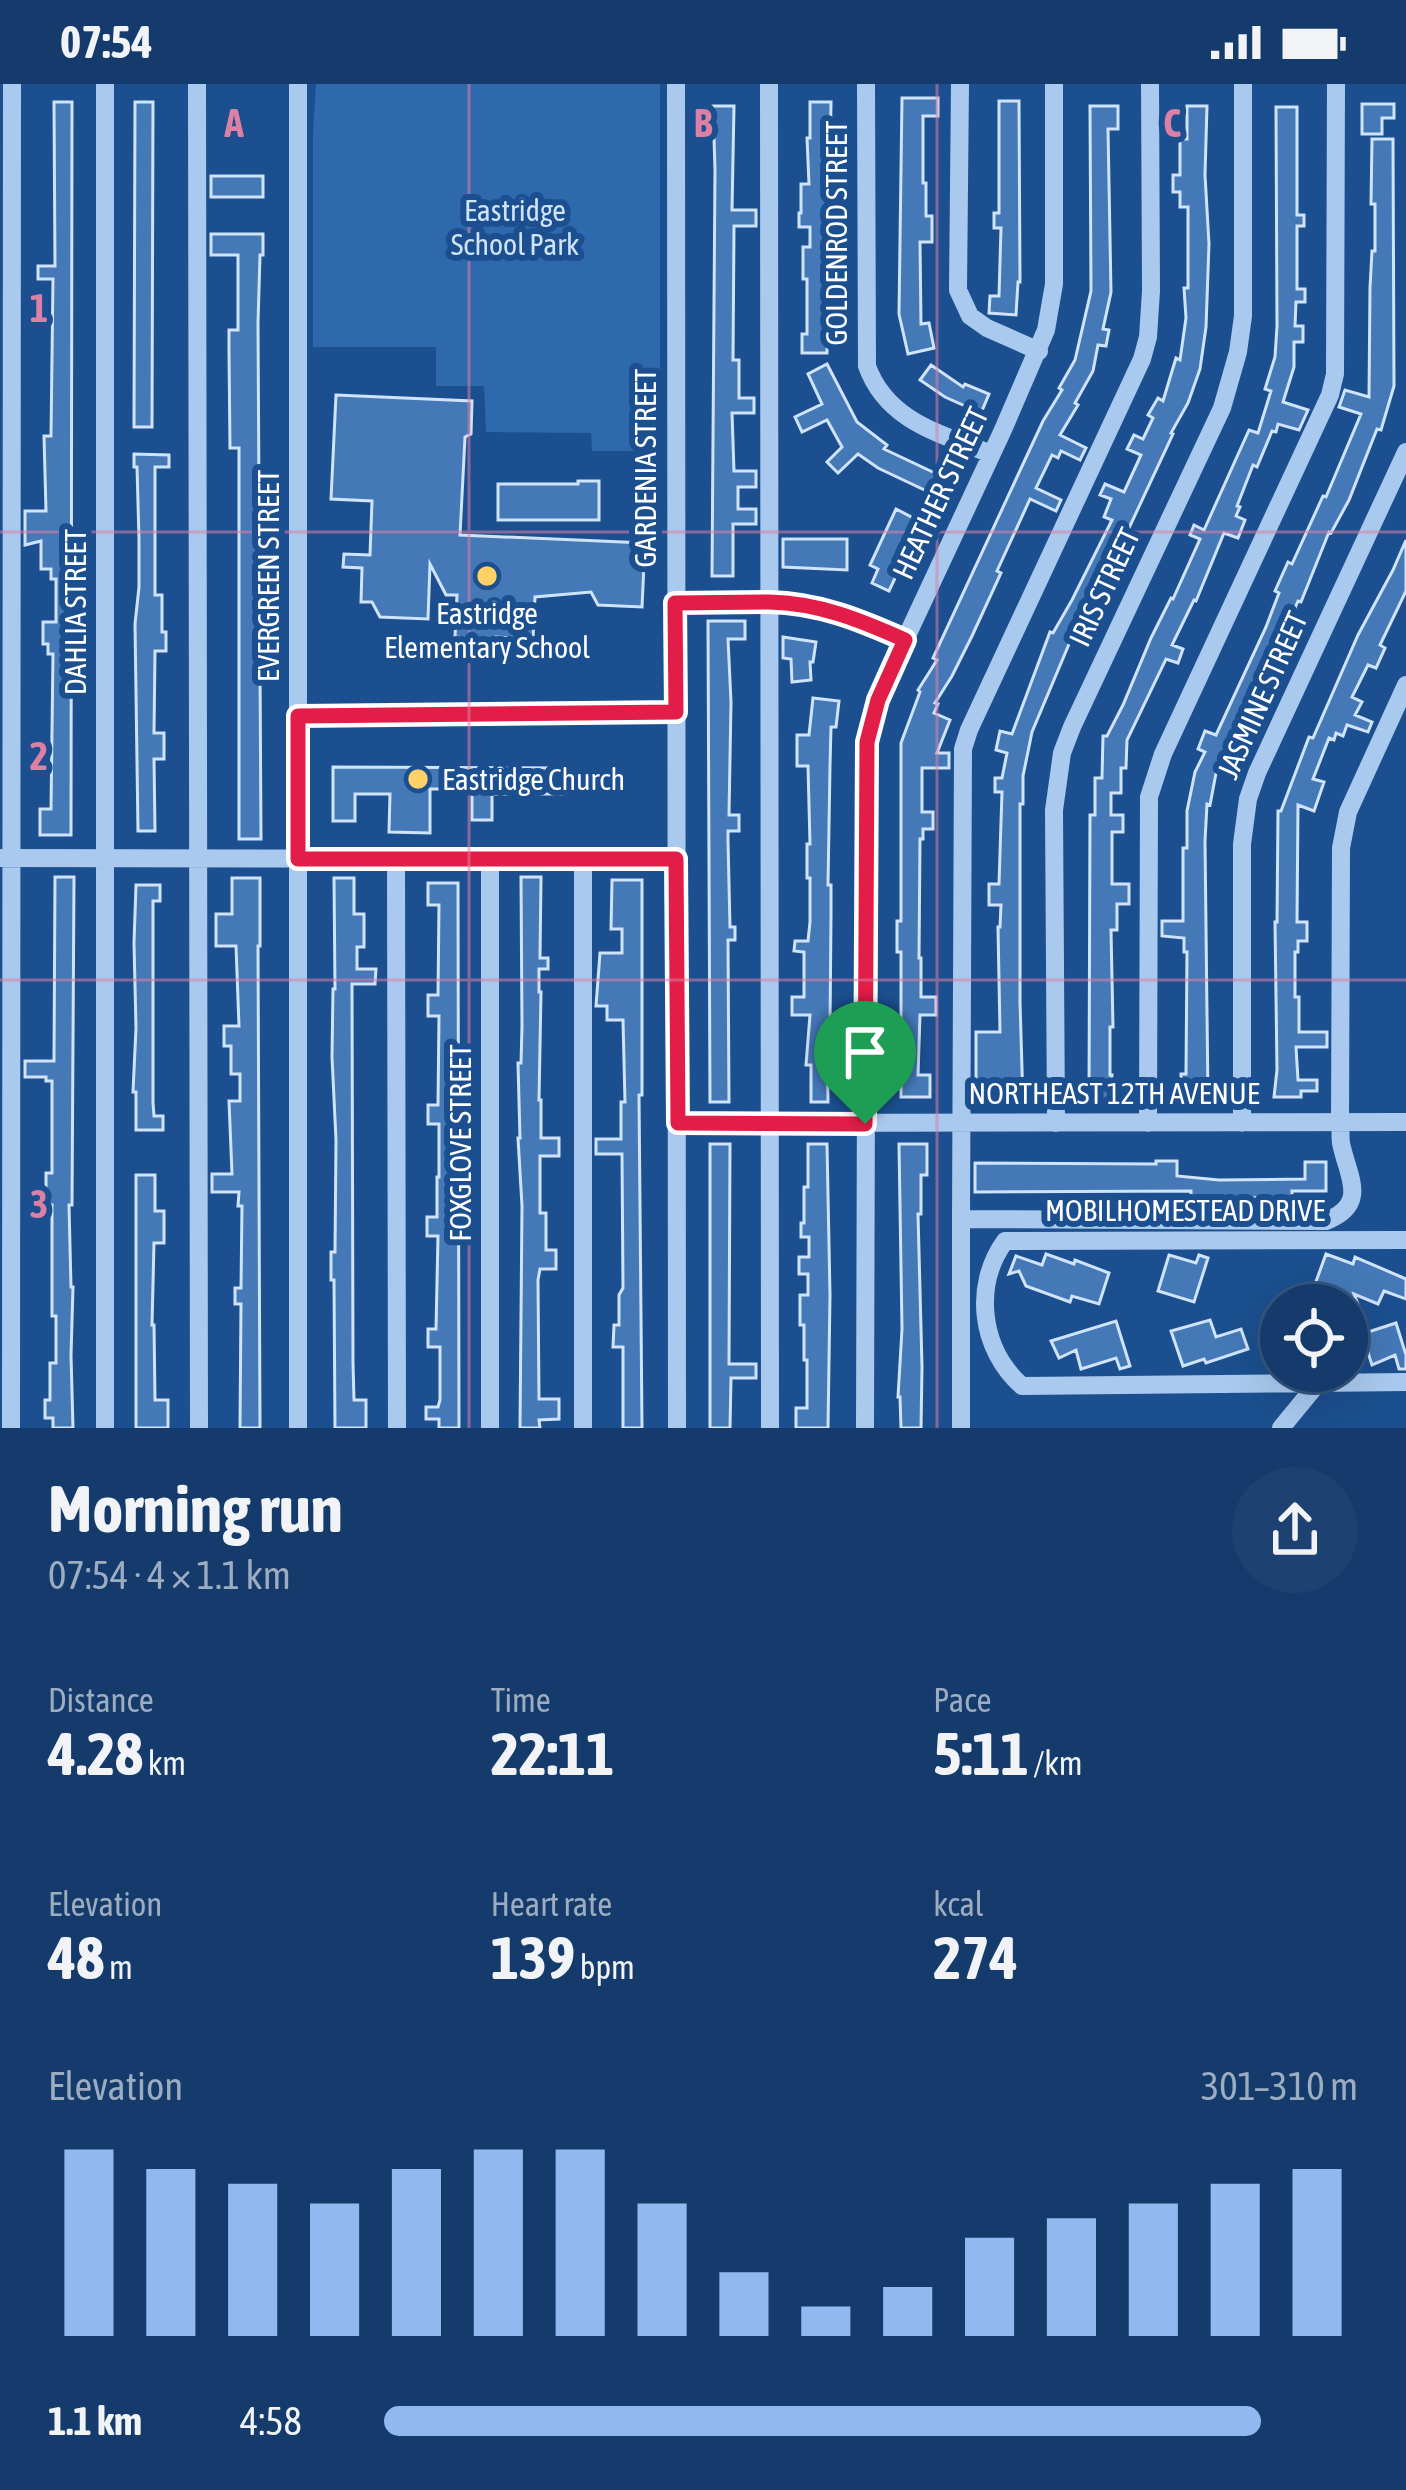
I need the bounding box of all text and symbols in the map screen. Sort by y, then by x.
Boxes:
text: 07:54 [60,16,153,68]
text: A [223,101,244,145]
text: B [694,101,713,145]
text: C [1163,101,1181,145]
street label: GOLDENROD STREET [819,121,853,345]
park label: Eastridge School Park [451,193,579,261]
text: 1 [30,286,48,330]
street label: GARDENIA STREET [628,369,662,567]
street label: HEATHER STREET [885,402,995,584]
street label: EVERGREEN STREET [251,470,285,682]
street label: IRIS STREET [1062,522,1146,652]
street label: DAHLIA STREET [58,529,92,695]
marker: Eastridge Elementary School [474,563,500,589]
place label: Eastridge Elementary School [384,596,590,664]
street label: JASMINE STREET [1210,606,1314,784]
text: 2 [30,734,48,778]
place label: Eastridge Church [442,762,625,796]
marker: Eastridge Church [405,766,431,792]
pin [814,1001,916,1124]
icon: arrive [832,1019,898,1085]
street label: FOXGLOVE STREET [443,1044,477,1242]
street label: NORTHEAST 12TH AVENUE [969,1076,1260,1110]
text: 3 [30,1182,48,1226]
street label: MOBILHOMESTEAD DRIVE [1045,1193,1325,1227]
map controls [1260,1284,1368,1392]
button: locate [1260,1284,1368,1392]
button: share [1232,1467,1358,1593]
text: Morning run [48,1470,343,1546]
text: 07:54 · 4 × 1.1 km [48,1553,291,1597]
text: Distance [48,1681,154,1719]
text: Time [491,1681,551,1719]
text: Pace [933,1681,991,1719]
text: 4.28 [48,1719,143,1788]
text: 22:11 [491,1719,614,1788]
text: 5:11 [933,1719,1029,1788]
text: km [143,1744,186,1782]
text: /km [1029,1744,1083,1782]
text: Elevation [48,1885,162,1923]
text: Heart rate [491,1885,612,1923]
text: kcal [933,1885,984,1923]
text: 48 [48,1923,104,1992]
text: 139 [491,1923,575,1992]
text: 274 [933,1923,1018,1992]
text: m [104,1948,133,1986]
text: bpm [575,1948,635,1986]
text: Elevation [48,2064,183,2108]
text: 301–310 m [1201,2064,1358,2108]
text: 1.1 km [48,2399,142,2443]
text: 4:58 [240,2399,302,2443]

